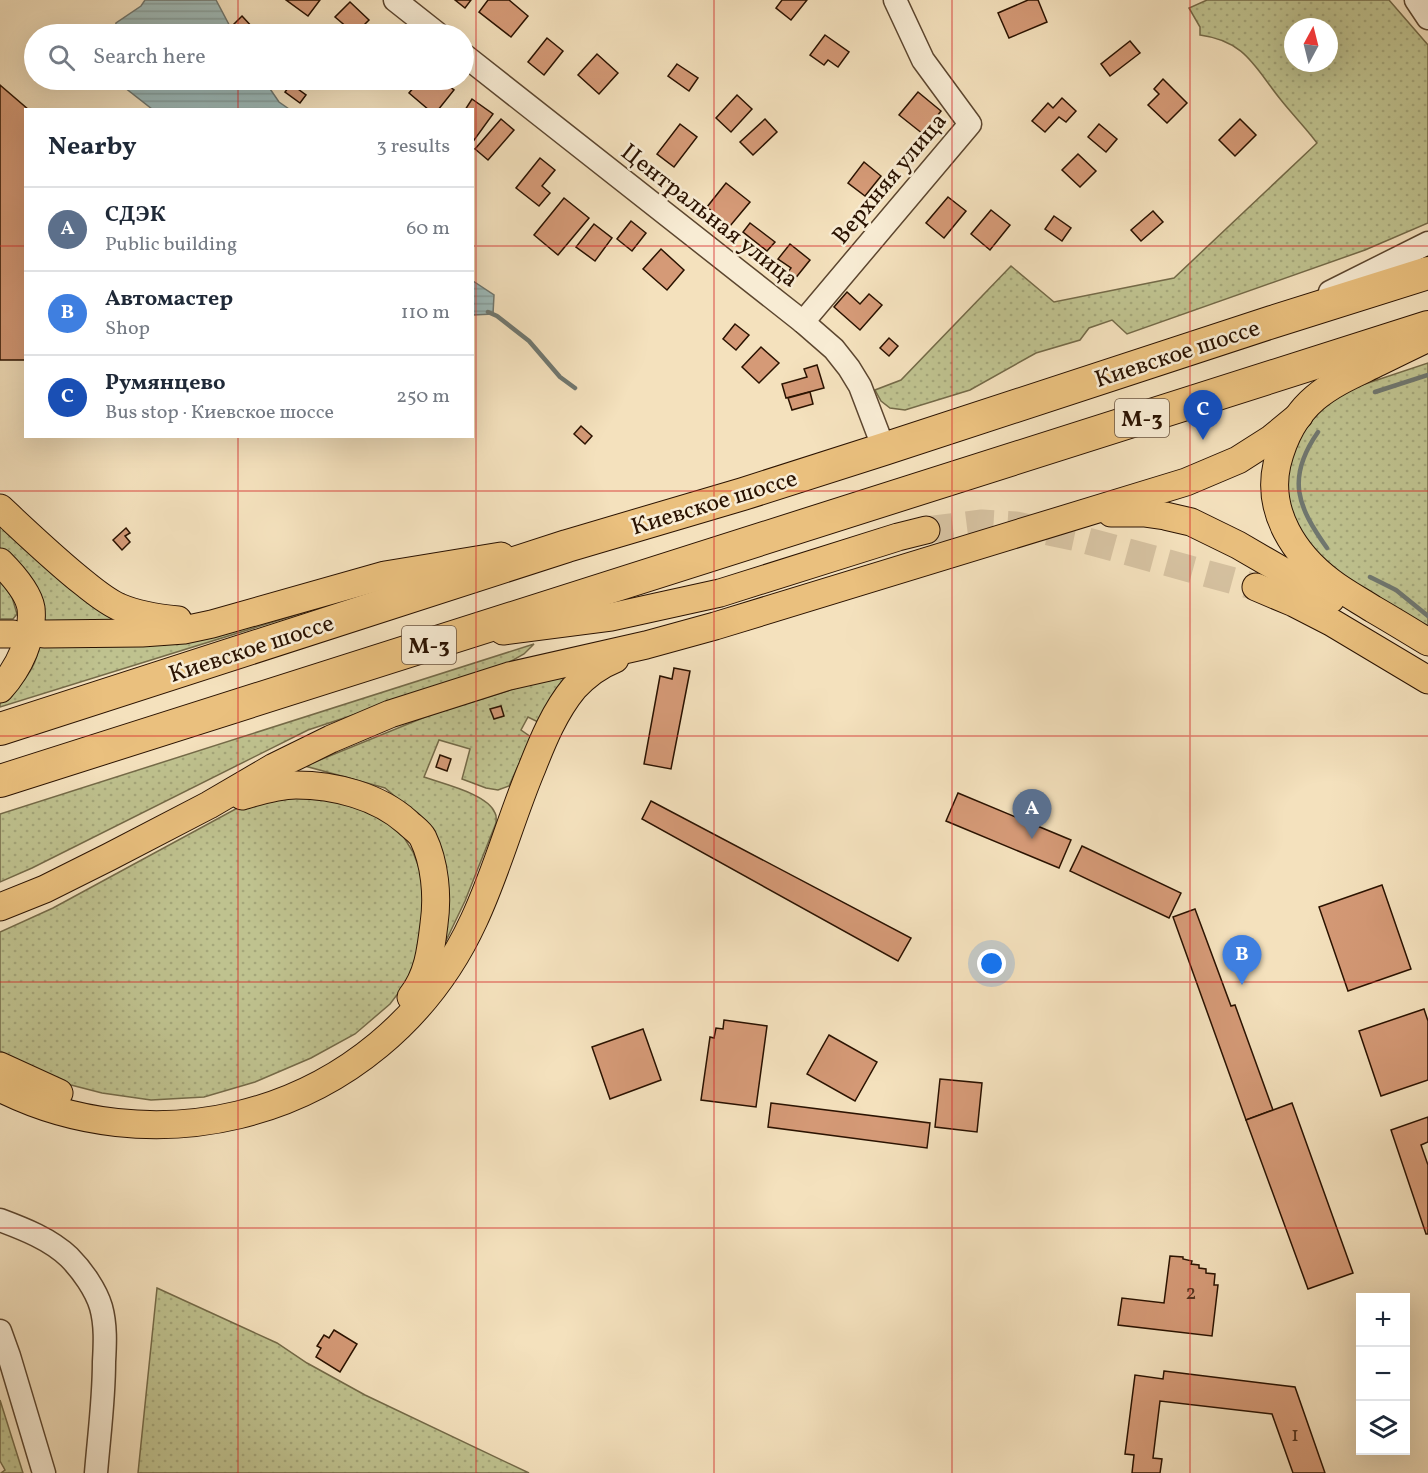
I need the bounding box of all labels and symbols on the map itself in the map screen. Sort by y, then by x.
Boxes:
north arrow [1284,18,1338,72]
street label: Верхняя улица [825,106,956,253]
street label: Центральная улица [613,136,805,297]
street label: Киевское шоссе [1091,312,1265,398]
pin: C [1184,390,1222,440]
road number: М-3 [1115,399,1169,437]
street label: Киевское шоссе [627,462,802,545]
street label: Киевское шоссе [165,607,339,693]
road number: М-3 [402,626,456,664]
pin: A [1012,790,1052,839]
pin: B [1222,936,1262,985]
your location [977,949,1006,978]
house number: 2 [1185,1279,1197,1308]
house number: 1 [1291,1421,1299,1450]

